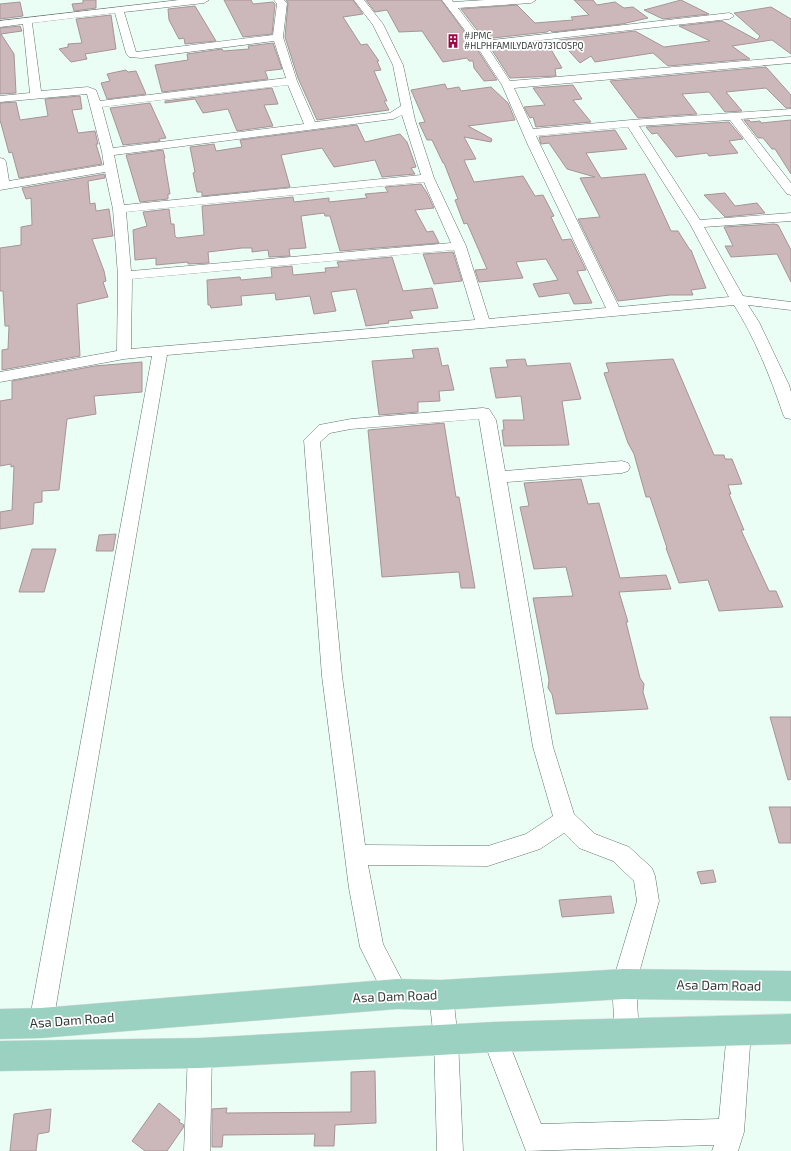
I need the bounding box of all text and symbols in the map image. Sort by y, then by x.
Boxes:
place label: #JPMC #HLPHFAMILYDAY0731COSPQ [464,30,584,51]
building icon: #JPMC #HLPHFAMILYDAY0731COSPQ [445,33,461,49]
street label: Asa Dam Road [676,976,762,994]
street label: Asa Dam Road [352,987,438,1005]
street label: Asa Dam Road [29,1009,115,1031]

